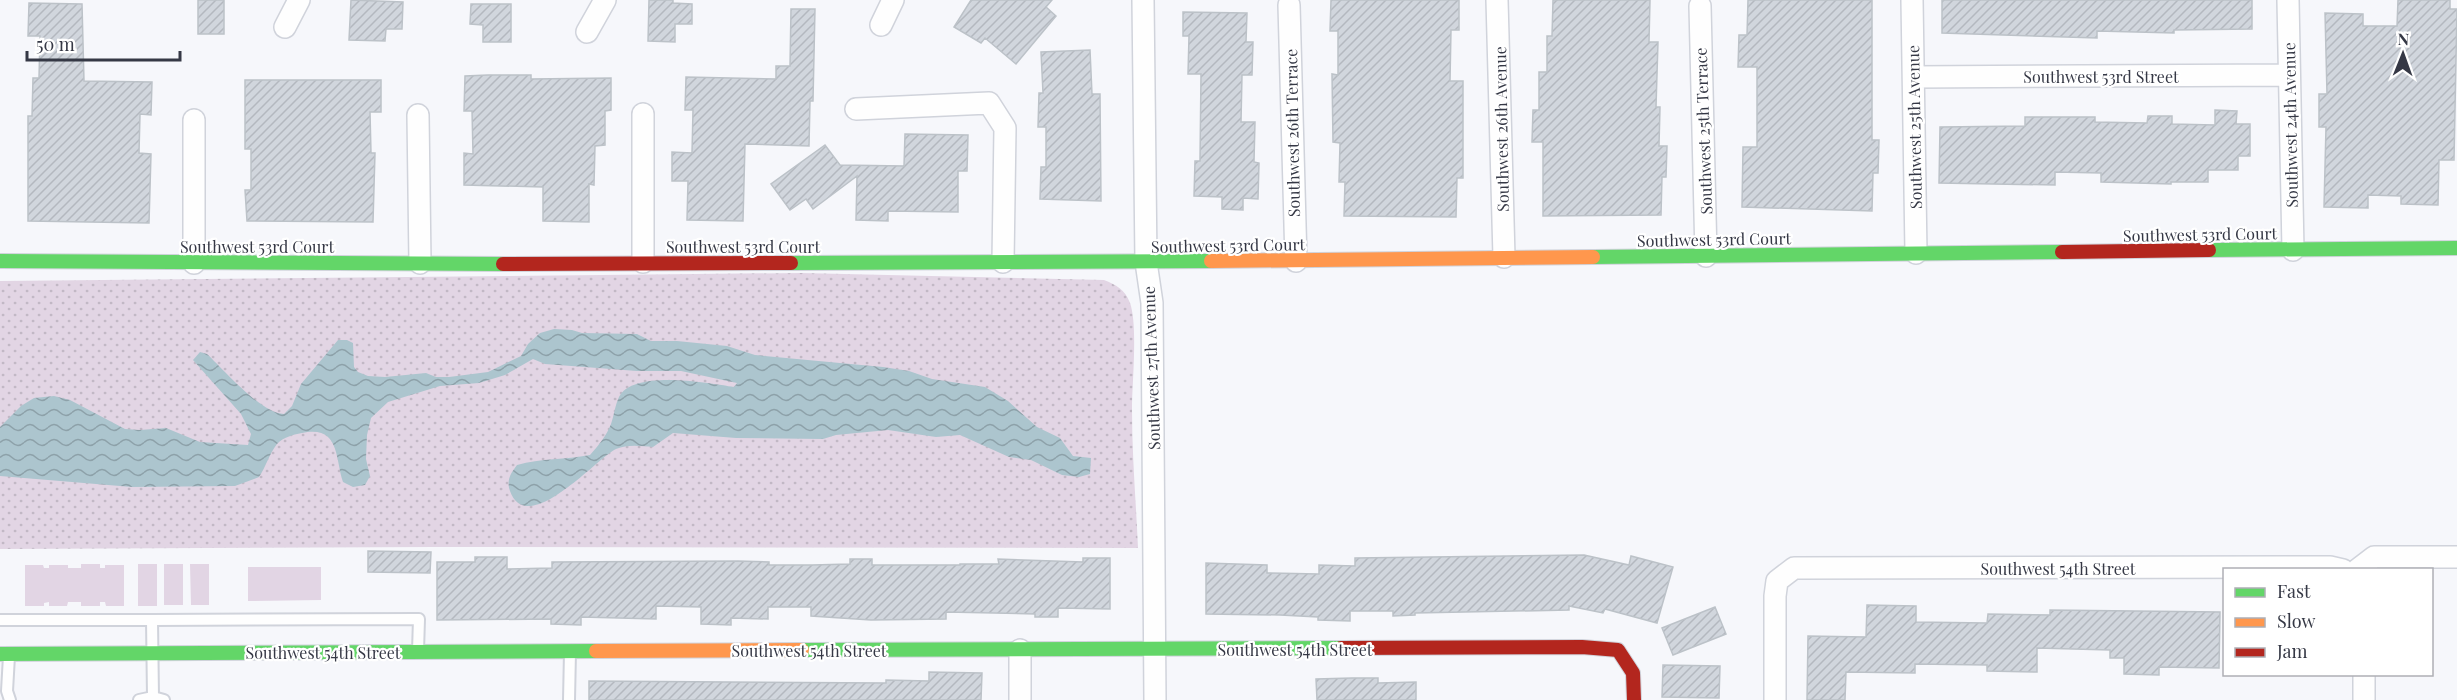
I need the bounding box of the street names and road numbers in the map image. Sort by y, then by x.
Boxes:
street label: Southwest 24th Avenue [2278,42,2302,208]
street label: Southwest 25th Avenue [1902,45,1926,209]
street label: Southwest 26th Avenue [1489,46,1513,212]
street label: Southwest 25th Terrace [1690,47,1716,215]
street label: Southwest 26th Terrace [1280,49,1304,217]
street label: Southwest 53rd Street [2023,66,2179,87]
street label: Southwest 53rd Court [2123,222,2278,246]
street label: Southwest 53rd Court [1637,227,1792,251]
street label: Southwest 53rd Court [1151,233,1306,257]
street label: Southwest 53rd Court [180,236,334,257]
street label: Southwest 53rd Court [666,236,820,257]
street label: Southwest 27th Avenue [1138,286,1164,450]
street label: Southwest 54th Street [1981,558,2136,579]
street label: Southwest 54th Street [1218,639,1373,660]
street label: Southwest 54th Street [732,640,887,661]
street label: Southwest 54th Street [246,642,401,663]

